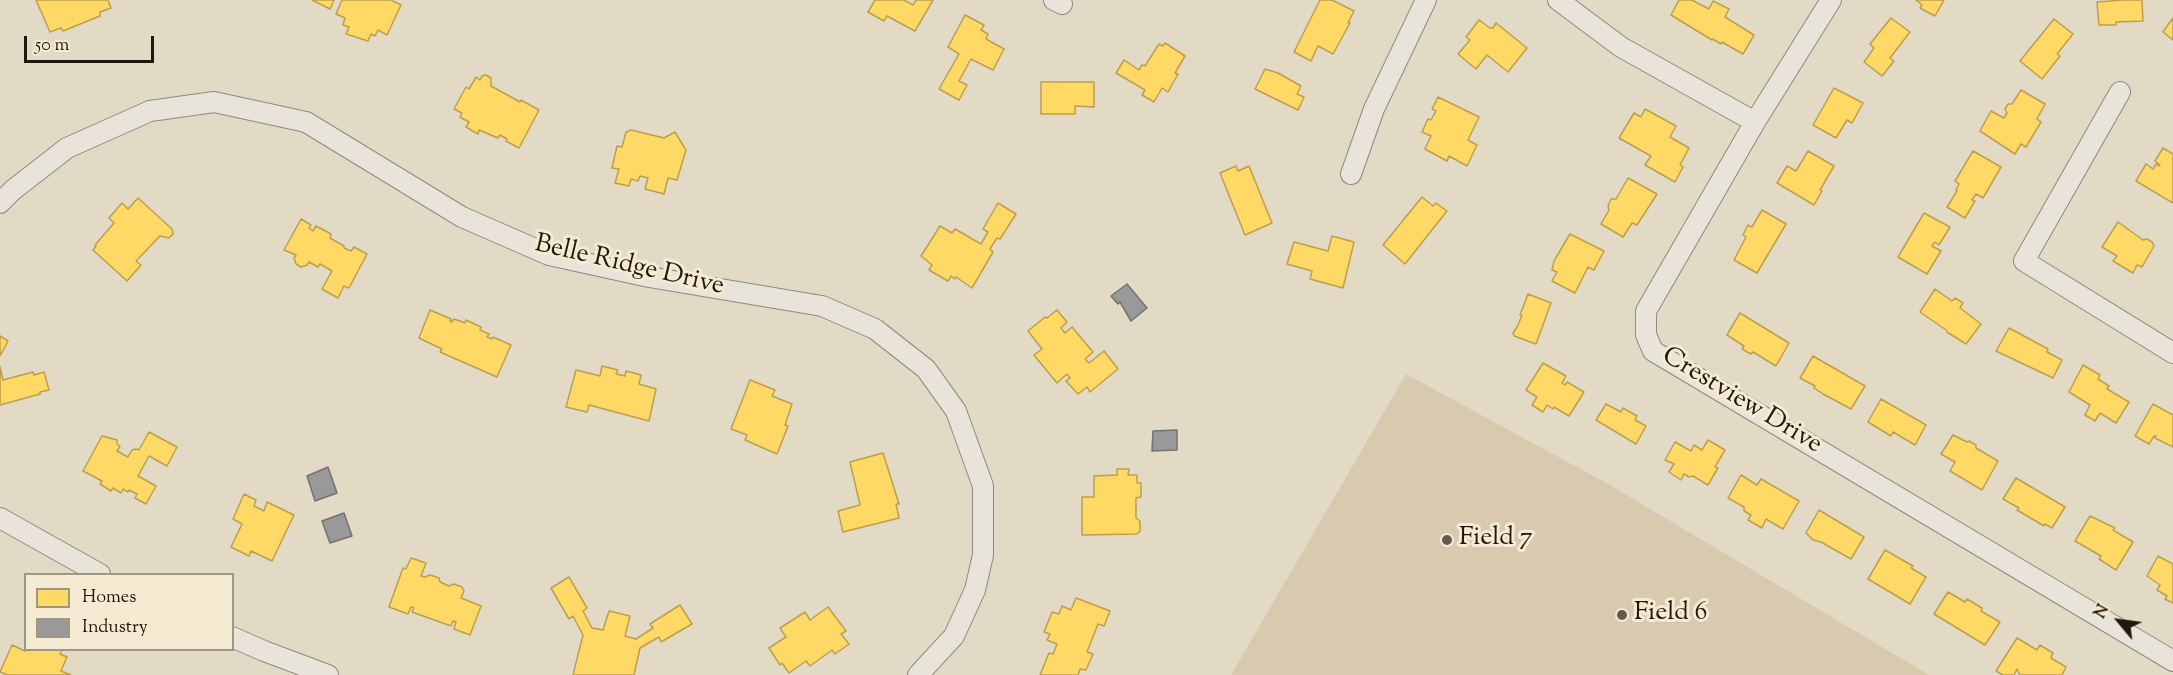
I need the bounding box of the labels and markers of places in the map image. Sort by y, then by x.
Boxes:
place label: Field 7 [1459,524,1533,556]
marker: Field 7 [1440,533,1454,547]
place label: Field 6 [1634,599,1707,631]
marker: Field 6 [1615,608,1629,622]

